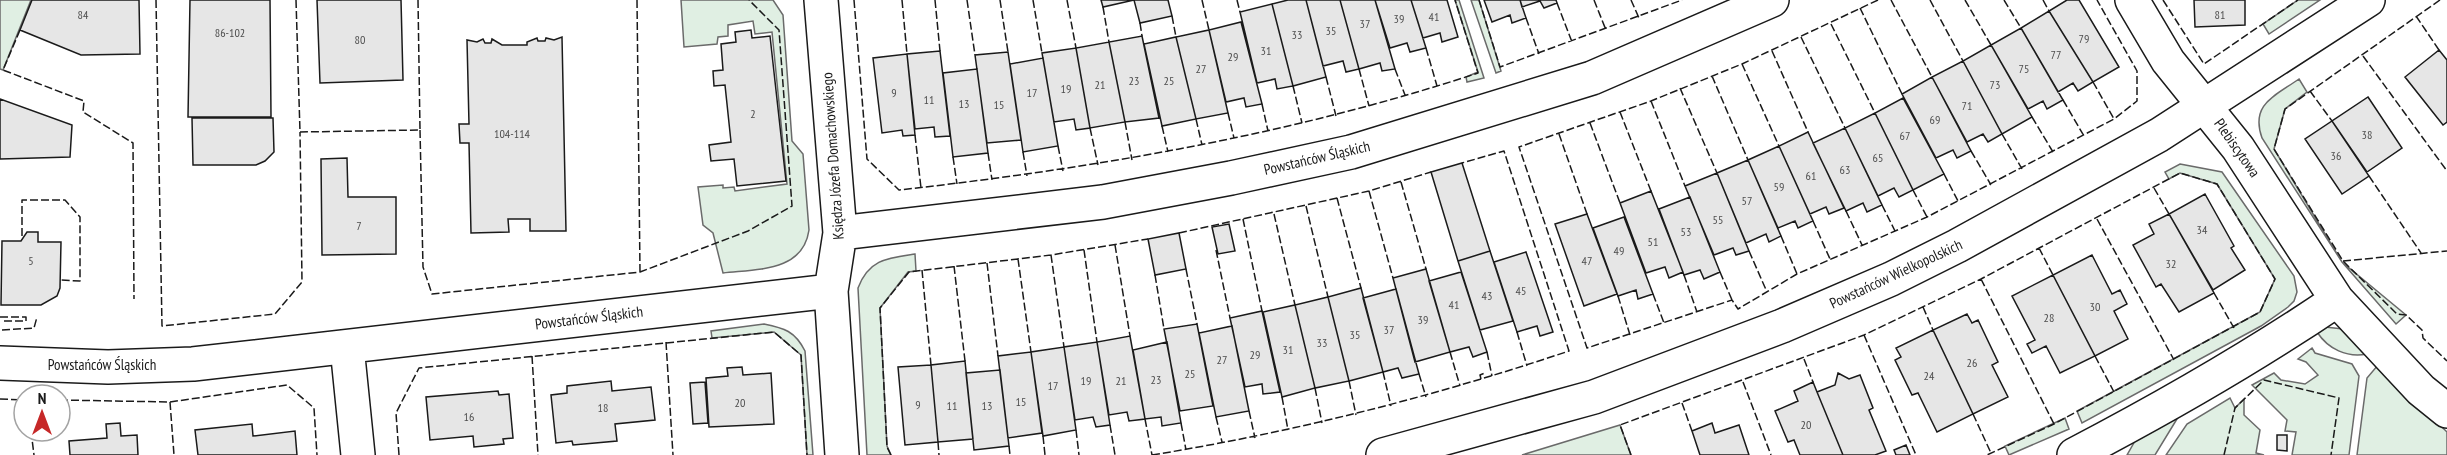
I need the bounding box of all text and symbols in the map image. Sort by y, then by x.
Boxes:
house number: 84 [78,7,89,22]
house number: 81 [2215,7,2225,22]
house number: 41 [1429,9,1439,24]
house number: 39 [1394,11,1404,26]
house number: 37 [1360,16,1370,31]
house number: 35 [1326,23,1336,38]
house number: 86-102 [215,25,245,40]
house number: 33 [1292,27,1302,42]
house number: 79 [2079,31,2089,46]
house number: 80 [355,32,365,47]
house number: 31 [1261,43,1271,58]
house number: 77 [2051,47,2061,62]
house number: 29 [1228,49,1238,64]
house number: 27 [1196,61,1206,76]
house number: 75 [2019,61,2029,76]
street label: Księdza Józefa Domachowskiego [817,72,848,240]
house number: 23 [1129,73,1139,88]
house number: 25 [1164,73,1174,88]
house number: 21 [1095,77,1105,92]
house number: 73 [1990,77,2000,92]
house number: 19 [1061,81,1071,96]
house number: 9 [891,85,897,100]
house number: 17 [1027,85,1037,100]
house number: 11 [924,92,934,107]
house number: 13 [959,96,969,111]
house number: 15 [994,97,1004,112]
house number: 71 [1962,98,1972,113]
house number: 2 [750,106,756,121]
house number: 69 [1930,112,1940,127]
street label: Plebiscytowa [2210,115,2265,181]
house number: 104-114 [494,126,531,141]
house number: 38 [2362,127,2372,142]
house number: 67 [1900,128,1910,143]
street label: Powstańców Śląskich [1262,136,1372,179]
house number: 36 [2331,148,2341,163]
house number: 65 [1873,150,1883,165]
house number: 63 [1840,162,1850,177]
house number: 61 [1806,168,1816,183]
house number: 59 [1774,179,1784,194]
house number: 57 [1742,193,1752,208]
house number: 55 [1713,212,1723,227]
house number: 7 [356,218,362,233]
house number: 34 [2197,222,2208,237]
house number: 53 [1681,224,1691,239]
house number: 51 [1648,234,1658,249]
street label: Powstańców Wielkopolskich [1827,235,1965,313]
house number: 49 [1614,243,1624,258]
house number: 5 [28,253,34,268]
house number: 47 [1582,253,1592,268]
house number: 32 [2166,256,2176,271]
house number: 45 [1516,283,1526,298]
house number: 43 [1482,288,1492,303]
house number: 41 [1449,297,1459,312]
house number: 30 [2090,299,2100,314]
street label: Powstańców Śląskich [534,301,644,334]
house number: 28 [2044,310,2054,325]
house number: 39 [1418,312,1428,327]
house number: 37 [1384,322,1394,337]
house number: 35 [1350,327,1360,342]
house number: 33 [1317,335,1327,350]
house number: 31 [1283,342,1293,357]
house number: 29 [1250,347,1260,362]
house number: 27 [1217,352,1227,367]
street label: Powstańców Śląskich [48,355,156,374]
house number: 26 [1967,355,1977,370]
house number: 25 [1185,366,1195,381]
house number: 24 [1924,368,1935,383]
house number: 23 [1151,372,1161,387]
house number: 19 [1081,373,1091,388]
house number: 21 [1116,373,1126,388]
house number: 17 [1048,378,1058,393]
north arrow [12,383,72,443]
text: N [38,388,46,408]
house number: 15 [1016,394,1026,409]
house number: 20 [735,395,745,410]
house number: 9 [915,397,921,412]
house number: 11 [947,398,957,413]
house number: 13 [982,398,992,413]
house number: 18 [598,400,608,415]
house number: 16 [464,409,474,424]
house number: 20 [1801,417,1811,432]

